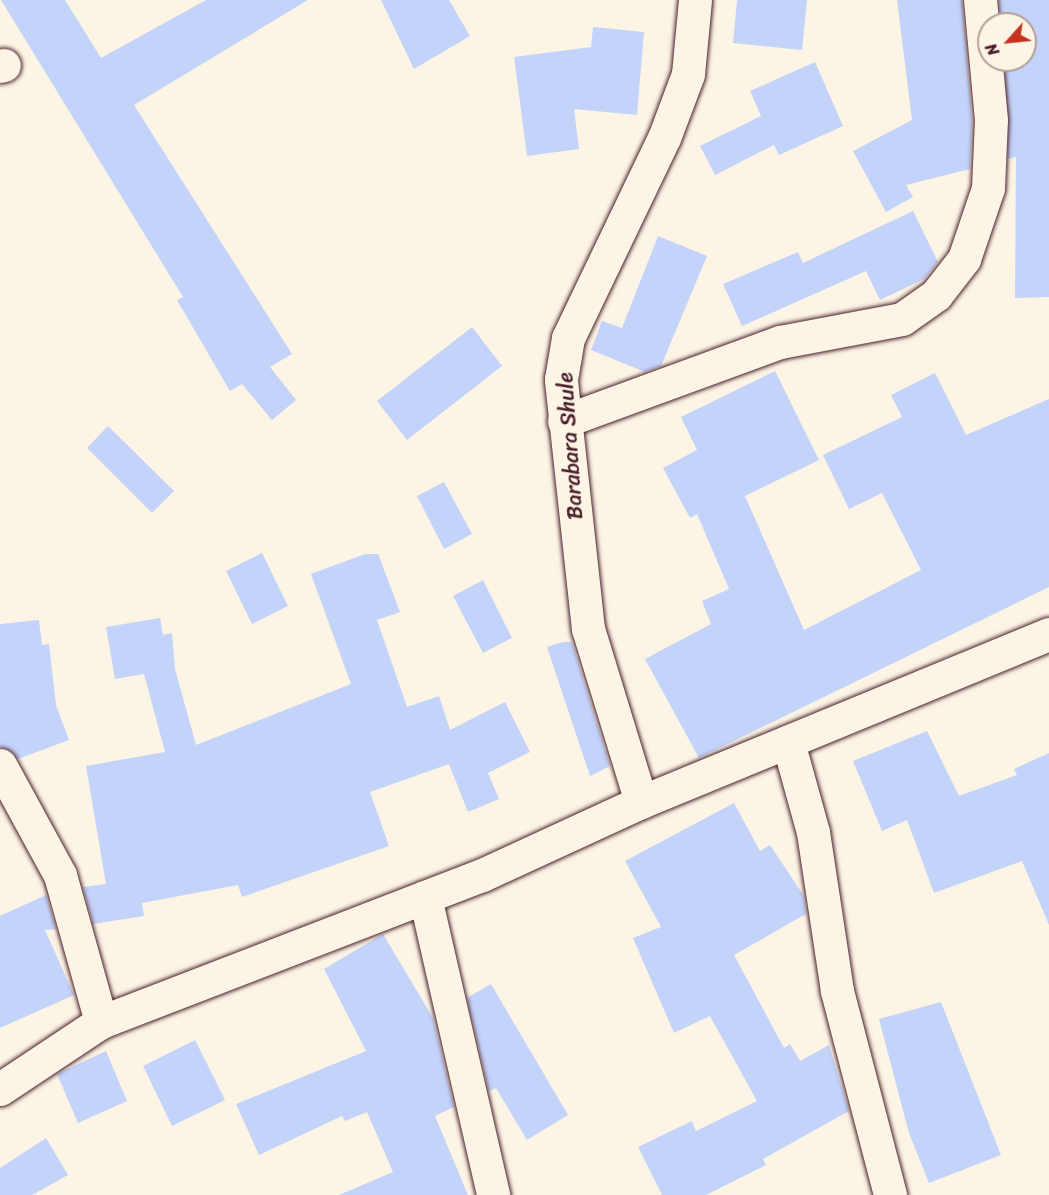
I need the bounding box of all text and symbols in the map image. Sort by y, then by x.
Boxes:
north arrow [977,12,1037,72]
text: N [977,38,1008,61]
street label: Barabara Shule [552,371,588,521]

